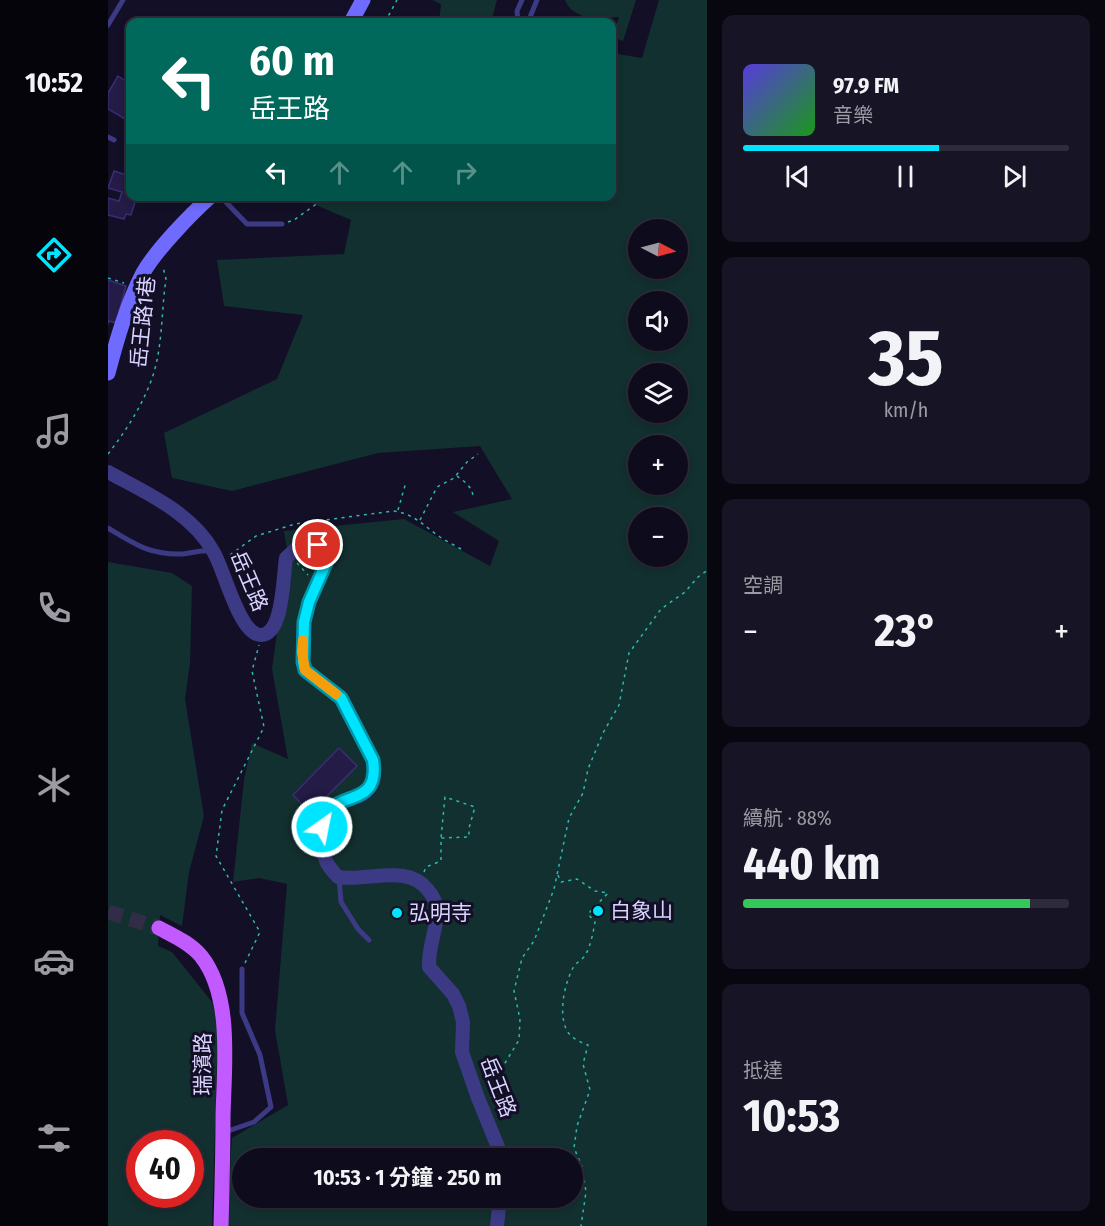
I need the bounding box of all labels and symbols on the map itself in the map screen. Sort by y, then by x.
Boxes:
north arrow [628,219,688,279]
street label: 岳王路1巷 [125,275,161,369]
pin [292,519,343,570]
street label: 岳王路 [225,547,273,615]
position arrow [290,795,354,859]
place label: 白象山 [610,898,673,924]
place label: 弘明寺 [409,900,472,926]
marker: 白象山 [591,904,605,918]
marker: 弘明寺 [390,906,404,920]
street label: 瑞濱路 [190,1033,216,1096]
street label: 岳王路 [475,1053,521,1121]
speed limit sign: 40 [126,1130,204,1208]

